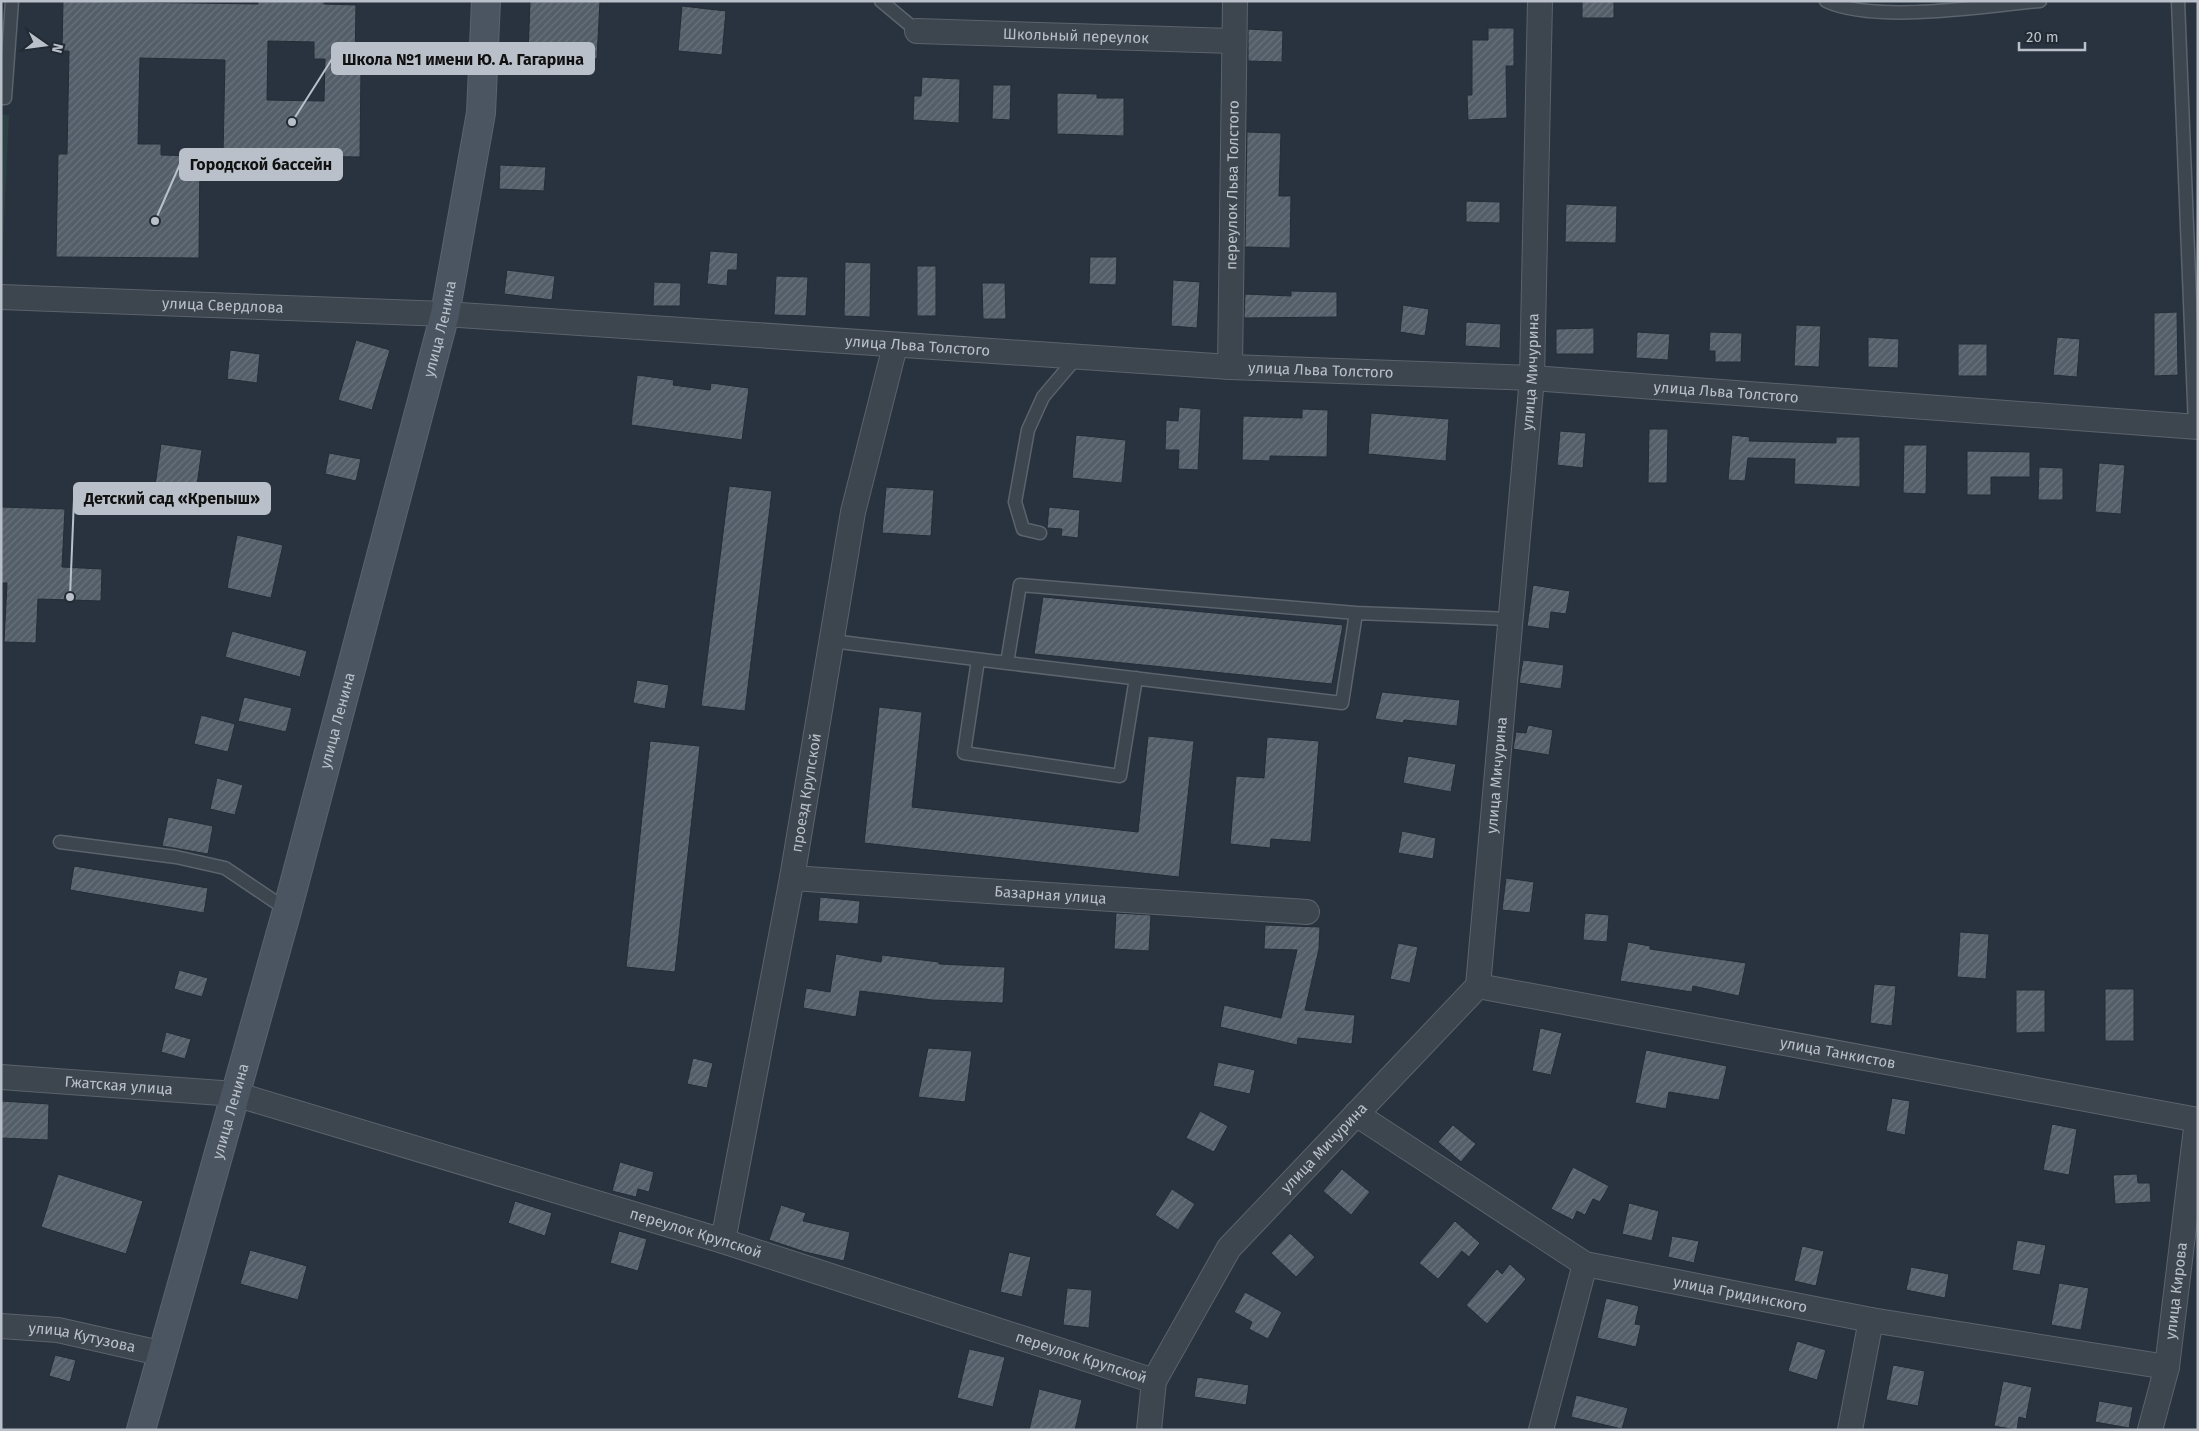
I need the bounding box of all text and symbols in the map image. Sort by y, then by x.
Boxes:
north arrow [20,20,70,70]
scale bar [2019,20,2085,52]
street label: Школьный переулок [1003,25,1149,47]
text: 20 m [2026,28,2059,46]
text: N [48,41,67,55]
callout: Школа №1 имени Ю. А. Гагарина [332,43,594,74]
text: Школа №1 имени Ю. А. Гагарина [342,50,584,69]
street label: переулок Льва Толстого [1222,100,1243,270]
callout: Городской бассейн [180,149,342,180]
text: Городской бассейн [190,155,332,174]
street label: улица Ленина [420,279,460,379]
street label: улица Свердлова [162,294,284,317]
street label: улица Мичурина [1518,313,1542,431]
street label: улица Льва Толстого [845,332,991,360]
street label: улица Льва Толстого [1248,359,1394,382]
street label: улица Льва Толстого [1653,378,1799,407]
callout: Детский сад «Крепыш» [74,483,270,514]
text: Детский сад «Крепыш» [83,489,260,508]
street label: улица Ленина [316,671,359,771]
street label: улица Мичурина [1483,716,1511,834]
street label: проезд Крупской [787,732,825,854]
street label: Базарная улица [994,882,1107,908]
street label: улица Танкистов [1778,1033,1897,1073]
street label: улица Ленина [209,1061,253,1161]
street label: Гжатская улица [64,1073,173,1098]
street label: улица Мичурина [1277,1099,1371,1197]
street label: переулок Крупской [628,1204,764,1262]
street label: улица Кирова [2161,1241,2191,1340]
street label: улица Гридинского [1672,1273,1809,1316]
street label: улица Кутузова [28,1319,137,1356]
street label: переулок Крупской [1013,1328,1149,1387]

